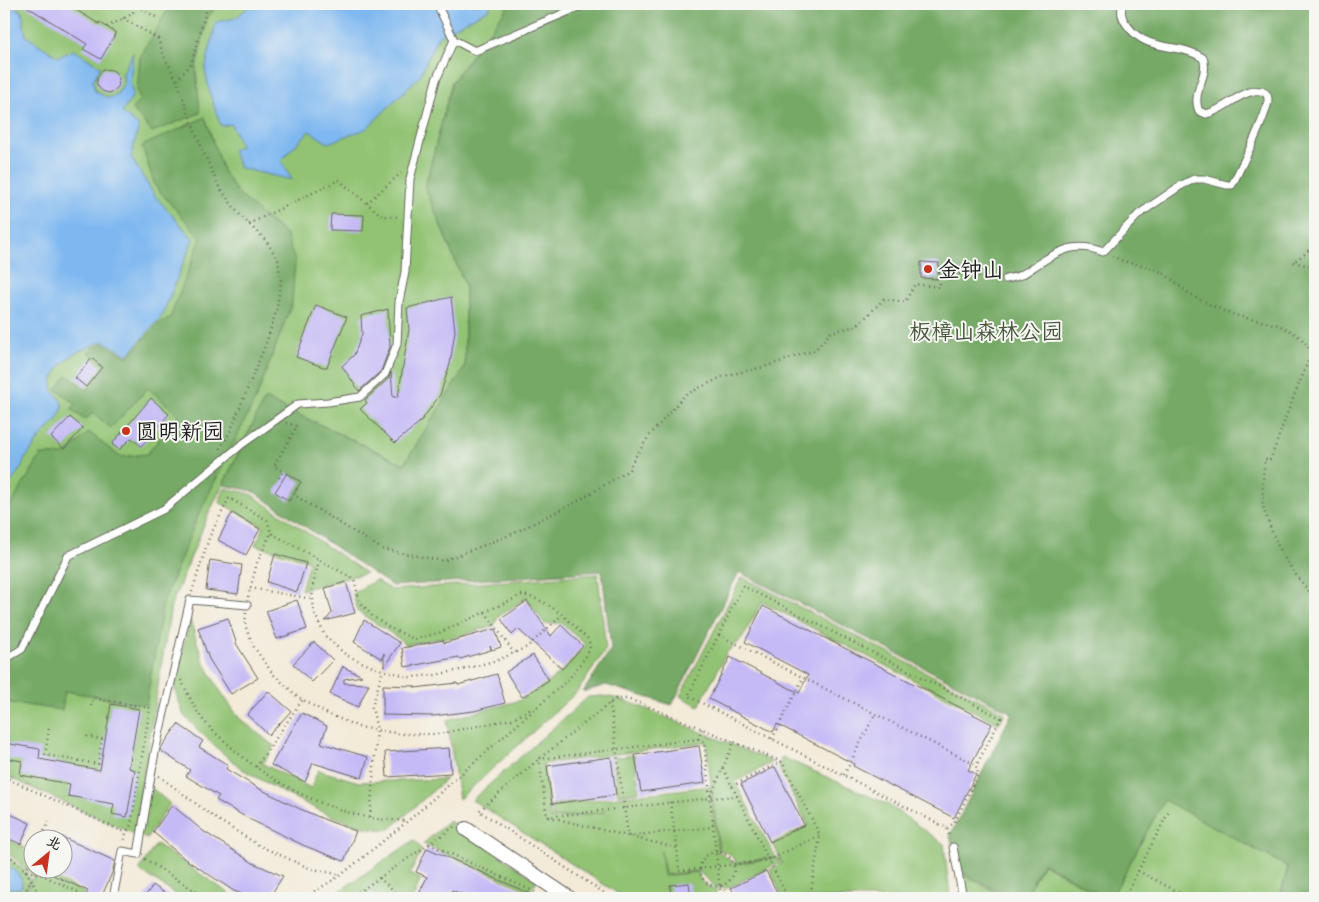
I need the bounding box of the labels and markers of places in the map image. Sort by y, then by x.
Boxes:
place label: 金钟山 [938,256,1004,288]
marker: 金钟山 [922,263,934,275]
place label: 圆明新园 [136,418,224,450]
marker: 圆明新园 [120,425,132,437]

